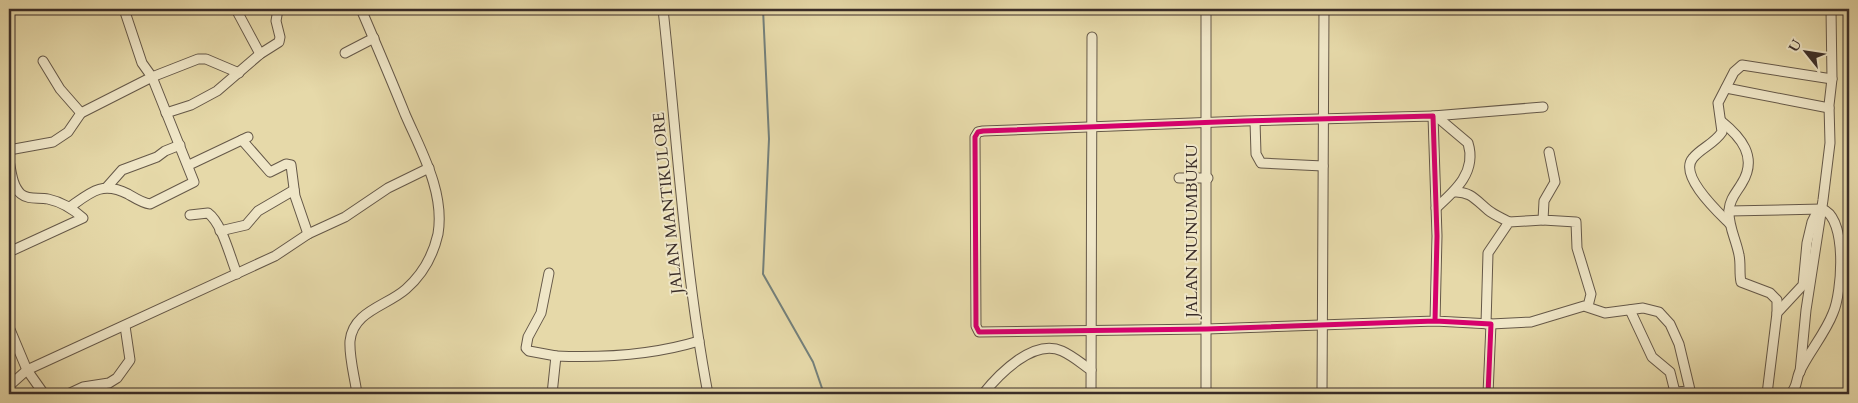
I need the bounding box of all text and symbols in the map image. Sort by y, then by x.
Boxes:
north arrow [1780,28,1830,78]
text: U [1784,36,1807,55]
street label: JALAN MANTIKULORE [648,111,689,297]
street label: JALAN NUNUMBUKU [1181,144,1203,320]

